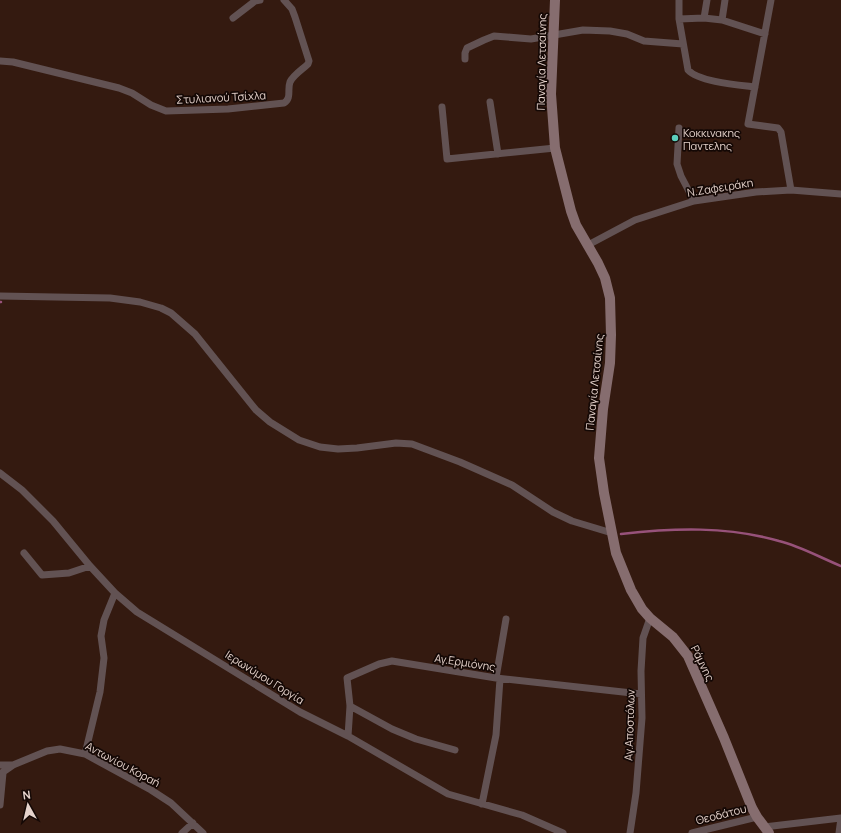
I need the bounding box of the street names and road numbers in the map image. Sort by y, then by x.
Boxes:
street label: Παναγία Λετσαίνης [533,13,549,111]
street label: Στυλιανού Τσίχλα [176,87,266,107]
street label: Ν.Ζαφειράκη [686,174,754,200]
street label: Παναγία Λετσαίνης [581,333,607,431]
street label: Ράμνης [688,643,718,683]
street label: Ιερωνύμου Γοργία [223,647,307,707]
street label: Αγ.Ερμιόνης [433,650,497,674]
street label: Αγ.Αποστόλων [620,689,638,761]
street label: Αντωνίου Κοραή [83,738,163,790]
street label: Θεοδάτου [694,800,748,828]

